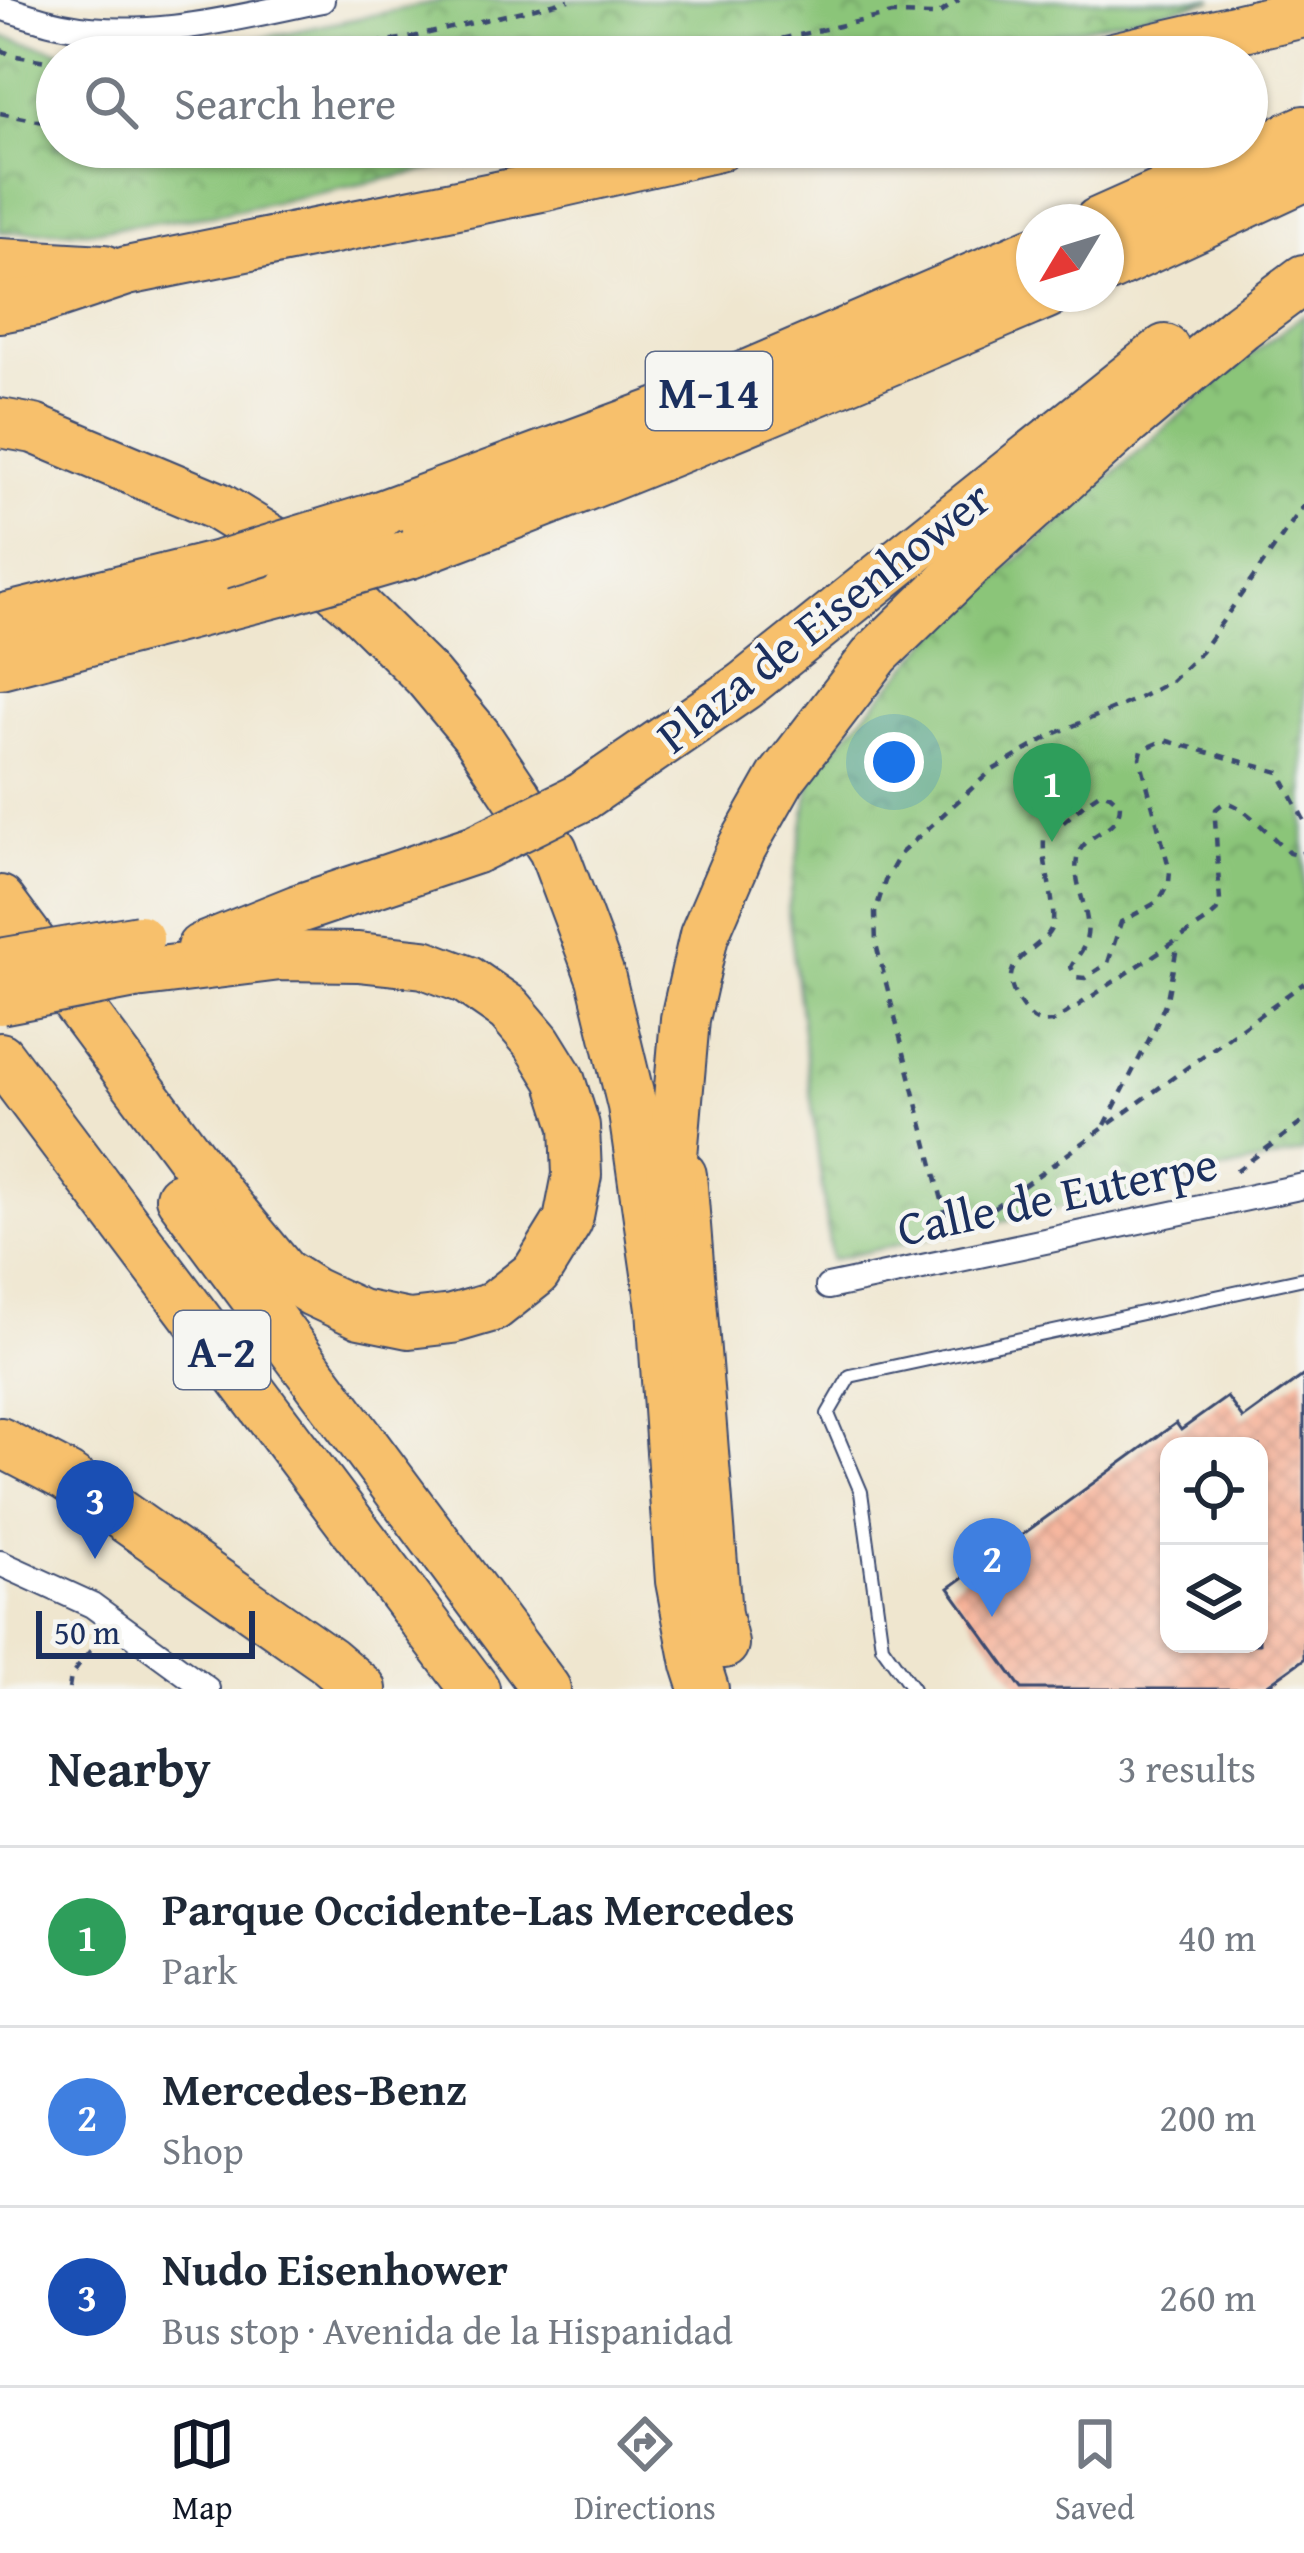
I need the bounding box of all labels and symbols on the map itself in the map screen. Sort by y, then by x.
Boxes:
north arrow [1016,204,1124,312]
road number: M-14 [646,352,772,430]
street label: Plaza de Eisenhower [641,462,1006,769]
your location [864,732,924,792]
pin: 1 [1013,743,1091,842]
street label: Calle de Euterpe [890,1126,1224,1264]
road number: A-2 [174,1311,270,1389]
pin: 3 [56,1460,134,1559]
pin: 2 [953,1518,1031,1617]
scale bar [36,1605,255,1658]

